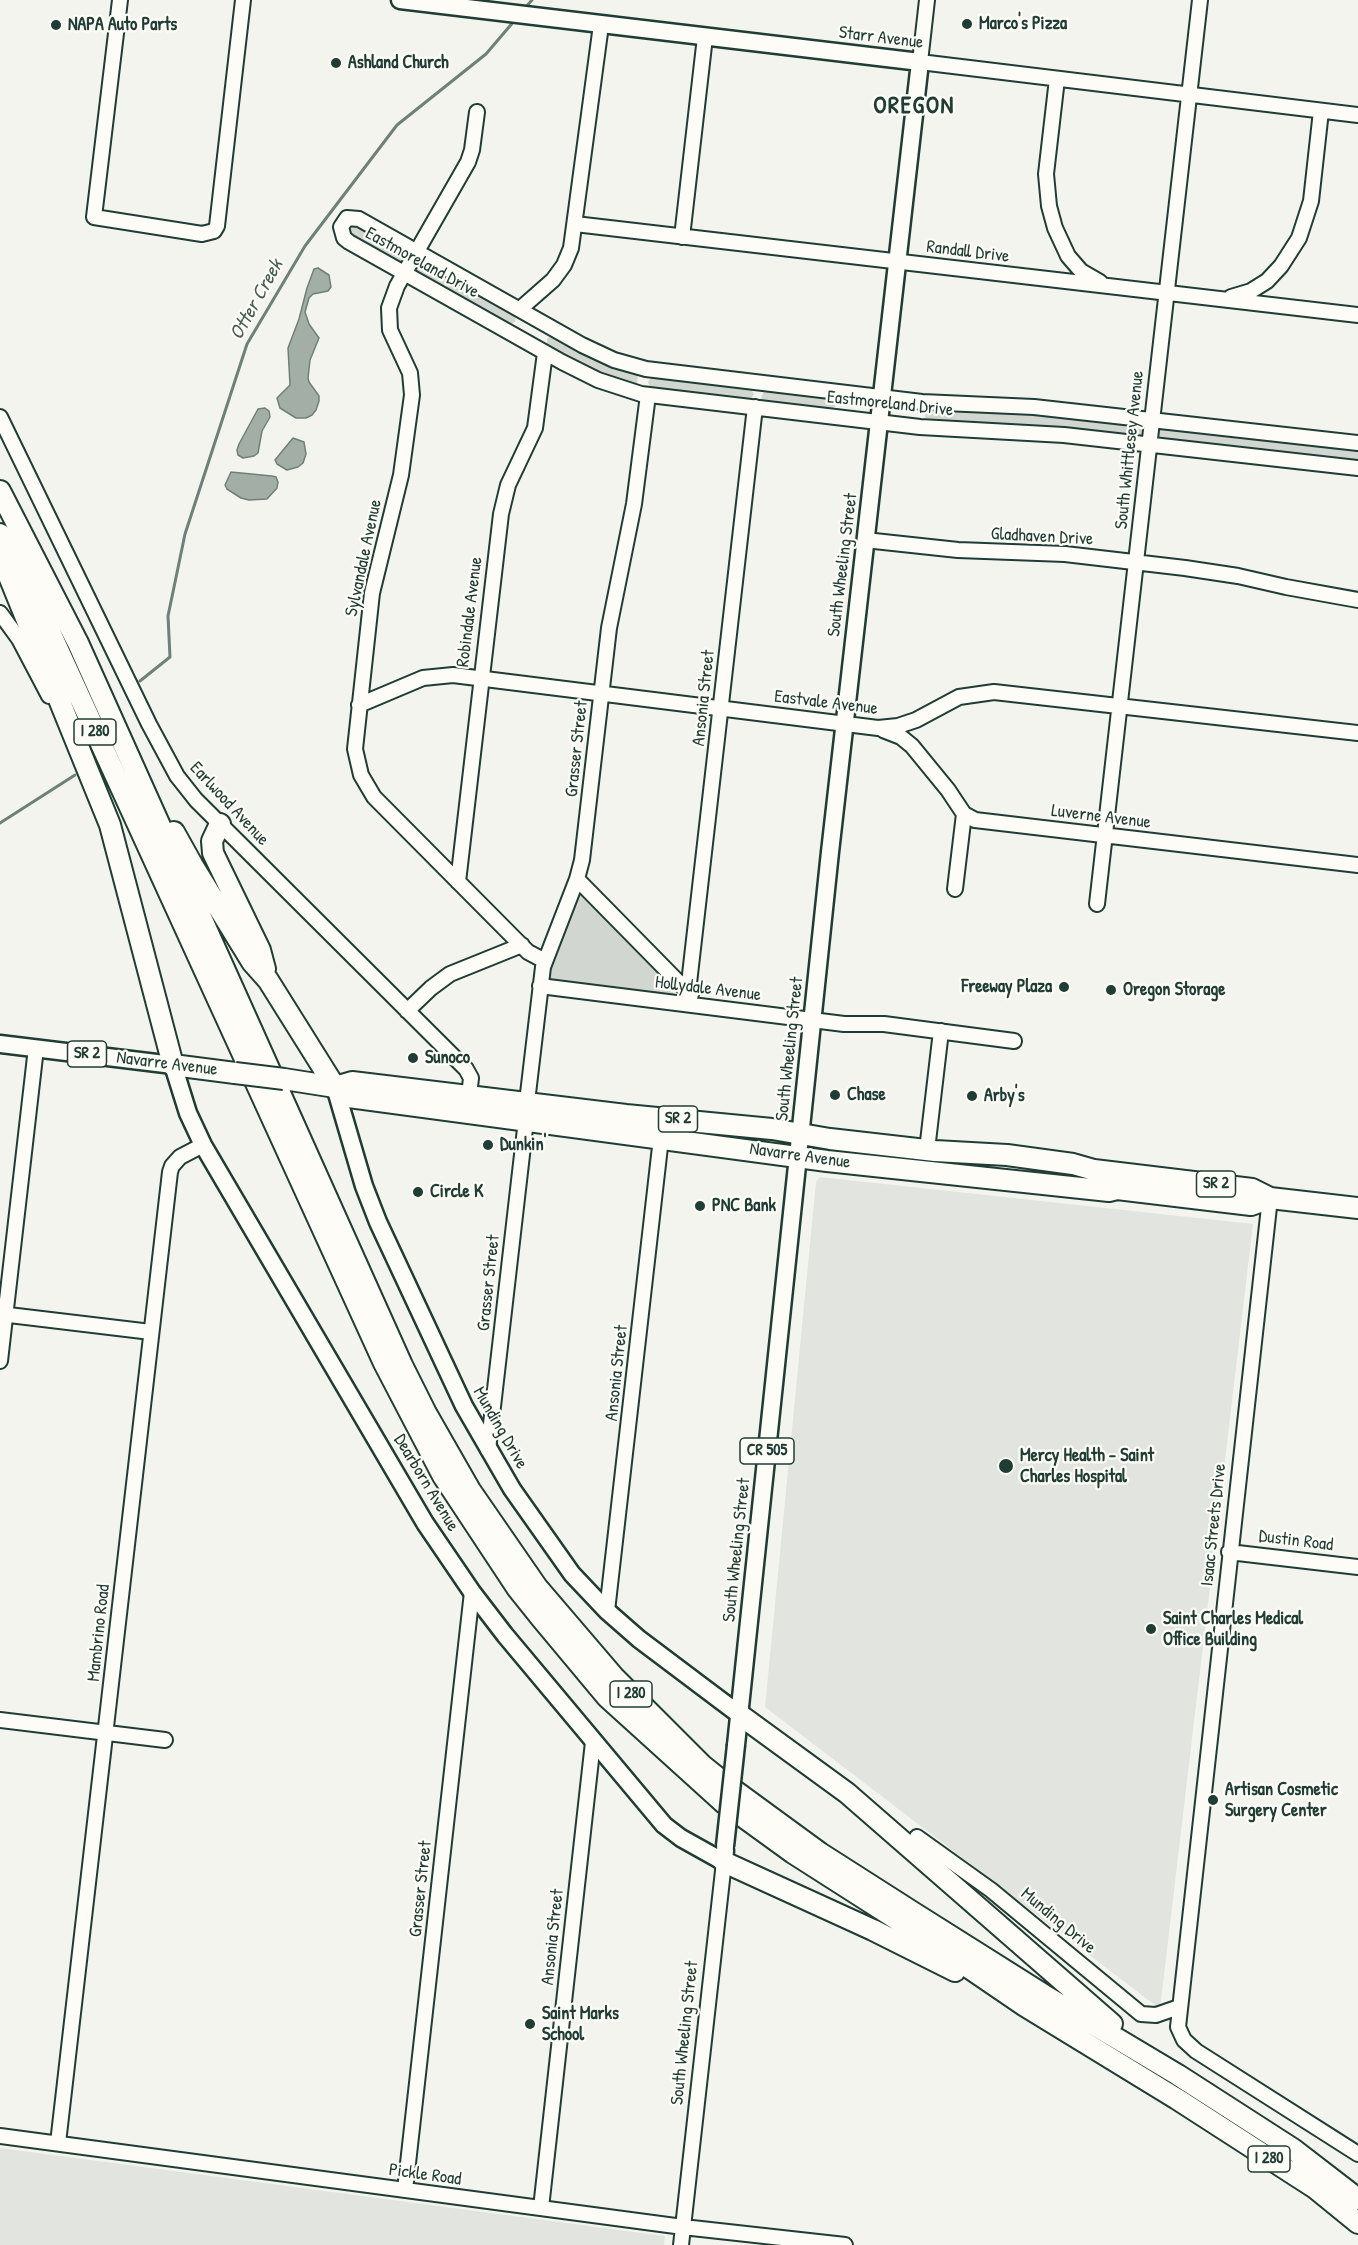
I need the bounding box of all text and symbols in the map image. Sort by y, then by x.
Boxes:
place label: Marco's Pizza [979,13,1067,35]
place label: NAPA Auto Parts [68,14,177,36]
marker: Marco's Pizza [960,17,974,31]
marker: NAPA Auto Parts [49,18,63,32]
street label: Starr Avenue [837,22,925,54]
place label: Ashland Church [348,52,449,74]
marker: Ashland Church [329,56,343,70]
district label: OREGON [873,93,955,121]
street label: Eastmoreland Drive [361,223,483,303]
street label: Randall Drive [925,236,1011,268]
water label: Otter Creek [225,256,289,344]
street label: South Whittlesey Avenue [1111,370,1149,530]
street label: Eastmoreland Drive [826,387,954,421]
street label: South Wheeling Street [823,492,863,638]
street label: Sylvandale Avenue [341,498,387,618]
street label: Gladhaven Drive [990,524,1094,550]
street label: Robindale Avenue [453,556,487,668]
street label: Ansonia Street [688,649,720,747]
street label: Eastvale Avenue [773,686,879,720]
street label: Grasser Street [561,700,593,798]
road number: I 280 [74,719,116,745]
street label: Earlwood Avenue [185,758,273,850]
street label: Luverne Avenue [1050,800,1152,834]
street label: Hollydale Avenue [654,972,762,1006]
street label: South Wheeling Street [772,976,808,1122]
place label: Freeway Plaza [962,976,1052,998]
place label: Oregon Storage [1123,979,1226,1001]
marker: Freeway Plaza [1057,980,1071,994]
marker: Oregon Storage [1104,983,1118,997]
road number: SR 2 [68,1041,106,1067]
street label: Navarre Avenue [115,1047,219,1081]
place label: Sunoco [425,1047,470,1069]
marker: Sunoco [406,1051,420,1065]
place label: Chase [847,1084,886,1106]
place label: Arby's [984,1085,1025,1107]
marker: Chase [828,1088,842,1102]
marker: Arby's [965,1089,979,1103]
road number: SR 2 [658,1106,698,1132]
place label: Dunkin' [500,1134,546,1156]
marker: Dunkin' [481,1138,495,1152]
street label: Navarre Avenue [748,1138,852,1174]
road number: SR 2 [1196,1171,1236,1197]
place label: Circle K [430,1181,483,1203]
marker: Circle K [411,1185,425,1199]
place label: PNC Bank [712,1195,776,1217]
marker: PNC Bank [693,1199,707,1213]
street label: Grasser Street [473,1234,505,1332]
street label: Ansonia Street [601,1324,633,1422]
street label: Munding Drive [468,1383,532,1473]
street label: Dearborn Avenue [389,1431,463,1535]
road number: CR 505 [740,1438,794,1464]
place label: Mercy Health - Saint Charles Hospital [1020,1445,1154,1488]
marker: Mercy Health - Saint Charles Hospital [997,1457,1015,1475]
street label: Isaac Streets Drive [1197,1463,1231,1587]
street label: South Wheeling Street [719,1477,755,1623]
street label: Dustin Road [1258,1526,1334,1556]
street label: Mambrino Road [83,1583,115,1683]
place label: Saint Charles Medical Office Building [1163,1608,1303,1650]
marker: Saint Charles Medical Office Building [1144,1622,1158,1636]
road number: I 280 [610,1681,652,1707]
place label: Artisan Cosmetic Surgery Center [1225,1779,1338,1822]
marker: Artisan Cosmetic Surgery Center [1206,1793,1220,1807]
street label: Grasser Street [405,1840,437,1938]
street label: Munding Drive [1016,1883,1100,1959]
street label: Ansonia Street [537,1888,569,1986]
street label: South Wheeling Street [667,1960,703,2106]
place label: Saint Marks School [542,2003,619,2046]
marker: Saint Marks School [523,2017,537,2031]
road number: I 280 [1248,2146,1290,2172]
street label: Pickle Road [387,2159,463,2191]

